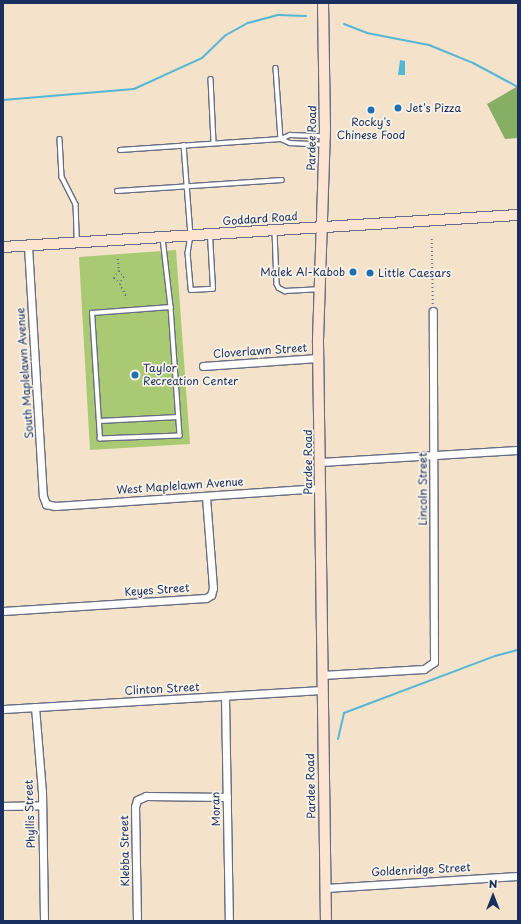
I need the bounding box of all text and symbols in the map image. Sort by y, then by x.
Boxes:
place label: Jet's Pizza [406,101,461,115]
marker: Jet's Pizza [393,103,403,113]
street label: Pardee Road [305,105,319,171]
marker: Rocky's Chinese Food [366,105,376,115]
place label: Rocky's Chinese Food [336,116,406,142]
street label: Goddard Road [222,210,298,228]
place label: Malek Al-Kabob [260,265,345,279]
place label: Little Caesars [378,266,451,280]
marker: Malek Al-Kabob [348,267,358,277]
marker: Little Caesars [365,268,375,278]
street label: South Maplelawn Avenue [14,307,36,439]
street label: Cloverlawn Street [212,341,308,361]
place label: Taylor Recreation Center [143,362,239,388]
marker: Taylor Recreation Center [130,370,140,380]
street label: Pardee Road [301,429,315,495]
street label: Lincoln Street [416,452,430,526]
street label: West Maplelawn Avenue [116,475,244,497]
street label: Keyes Street [124,581,190,599]
street label: Clinton Street [124,680,200,698]
street label: Pardee Road [304,753,318,819]
street label: Phyllis Street [22,779,38,849]
street label: Moran [209,792,223,826]
street label: Klebba Street [118,815,132,887]
street label: Goldenridge Street [371,861,471,879]
text: N [489,875,497,892]
north arrow [473,876,513,916]

